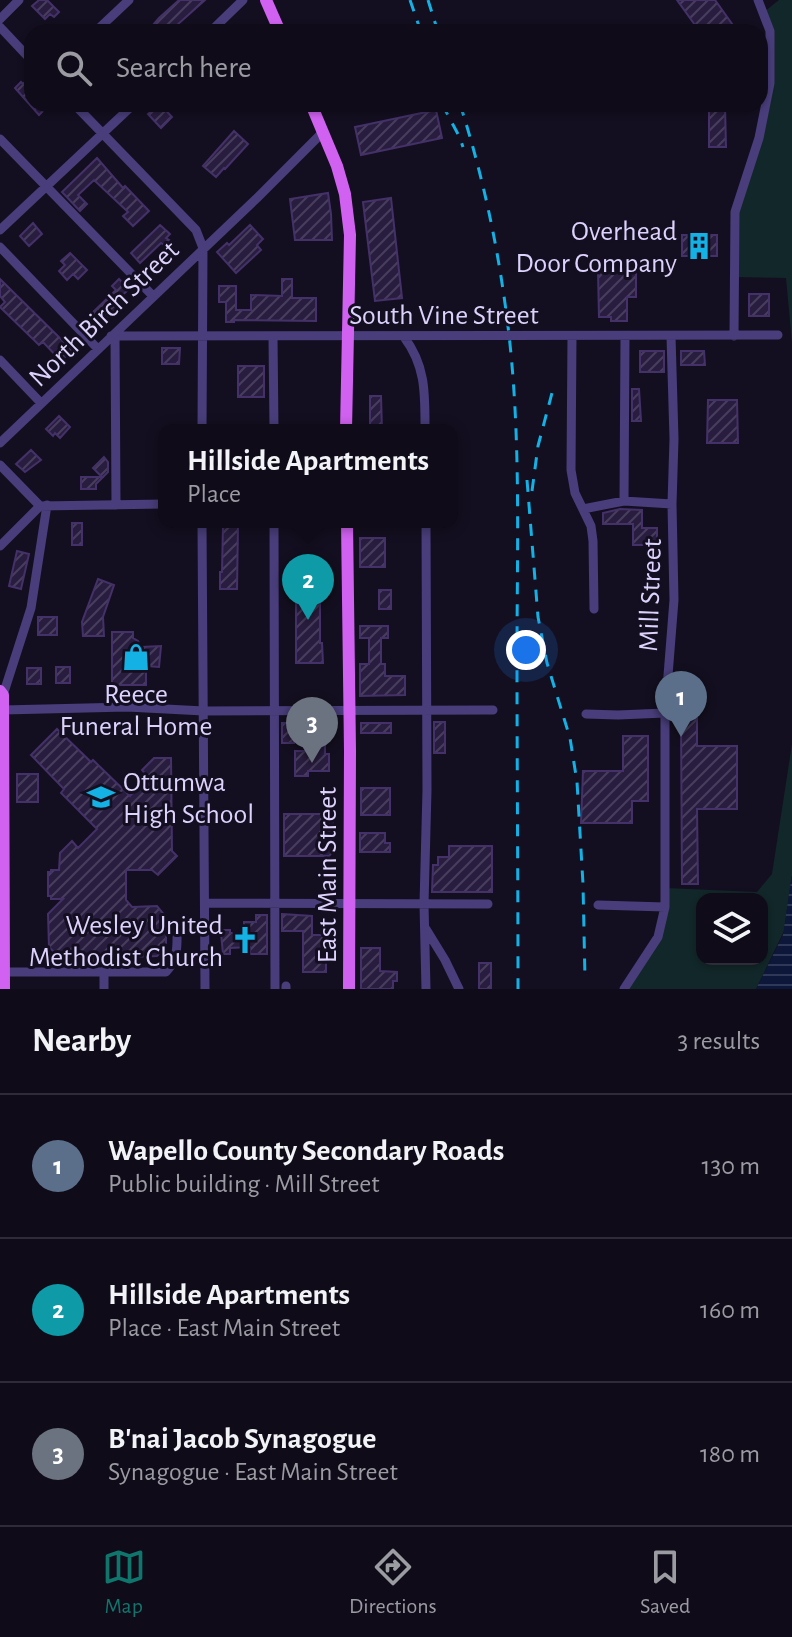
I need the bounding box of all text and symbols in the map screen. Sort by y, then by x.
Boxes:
search box [24,24,768,112]
icon: search [52,46,96,90]
text: Search here [116,53,252,83]
place label: Overhead Door Company [515,218,677,278]
building icon: Overhead Door Company [684,231,714,261]
street label: North Birch Street [24,236,185,393]
street label: South Vine Street [349,302,539,330]
popup [158,424,458,528]
text: Hillside Apartments [187,446,429,476]
text: Place [187,481,241,507]
street label: Mill Street [635,538,667,652]
pin: 2 [282,554,334,620]
your location [506,630,546,670]
shop icon: Reece Funeral Home [121,642,151,672]
pin: 1 [655,671,707,737]
place label: Reece Funeral Home [60,681,212,741]
pin: 3 [286,697,338,763]
place label: Ottumwa High School [123,769,254,829]
school or university icon: Ottumwa High School [86,782,116,812]
street label: East Main Street [314,787,342,963]
map controls [696,893,768,965]
button: layers [696,893,768,965]
place label: Wesley United Methodist Church [29,912,223,972]
church icon: Wesley United Methodist Church [230,925,260,955]
text: Nearby [32,1024,131,1058]
text: 3 results [677,1028,760,1054]
text: Wapello County Secondary Roads [108,1136,504,1166]
text: 1 [53,1153,63,1179]
text: 130 m [702,1153,760,1179]
text: Public building · Mill Street [108,1171,380,1197]
text: Hillside Apartments [108,1280,350,1310]
text: 2 [52,1297,64,1323]
text: 160 m [700,1297,760,1323]
text: Place · East Main Street [108,1315,340,1341]
text: B'nai Jacob Synagogue [108,1424,377,1454]
text: 3 [52,1441,64,1467]
text: 180 m [700,1441,760,1467]
text: Synagogue · East Main Street [108,1459,398,1485]
tab: Map [102,1545,146,1619]
tab: Directions [349,1545,437,1619]
tab: Saved [640,1545,690,1619]

